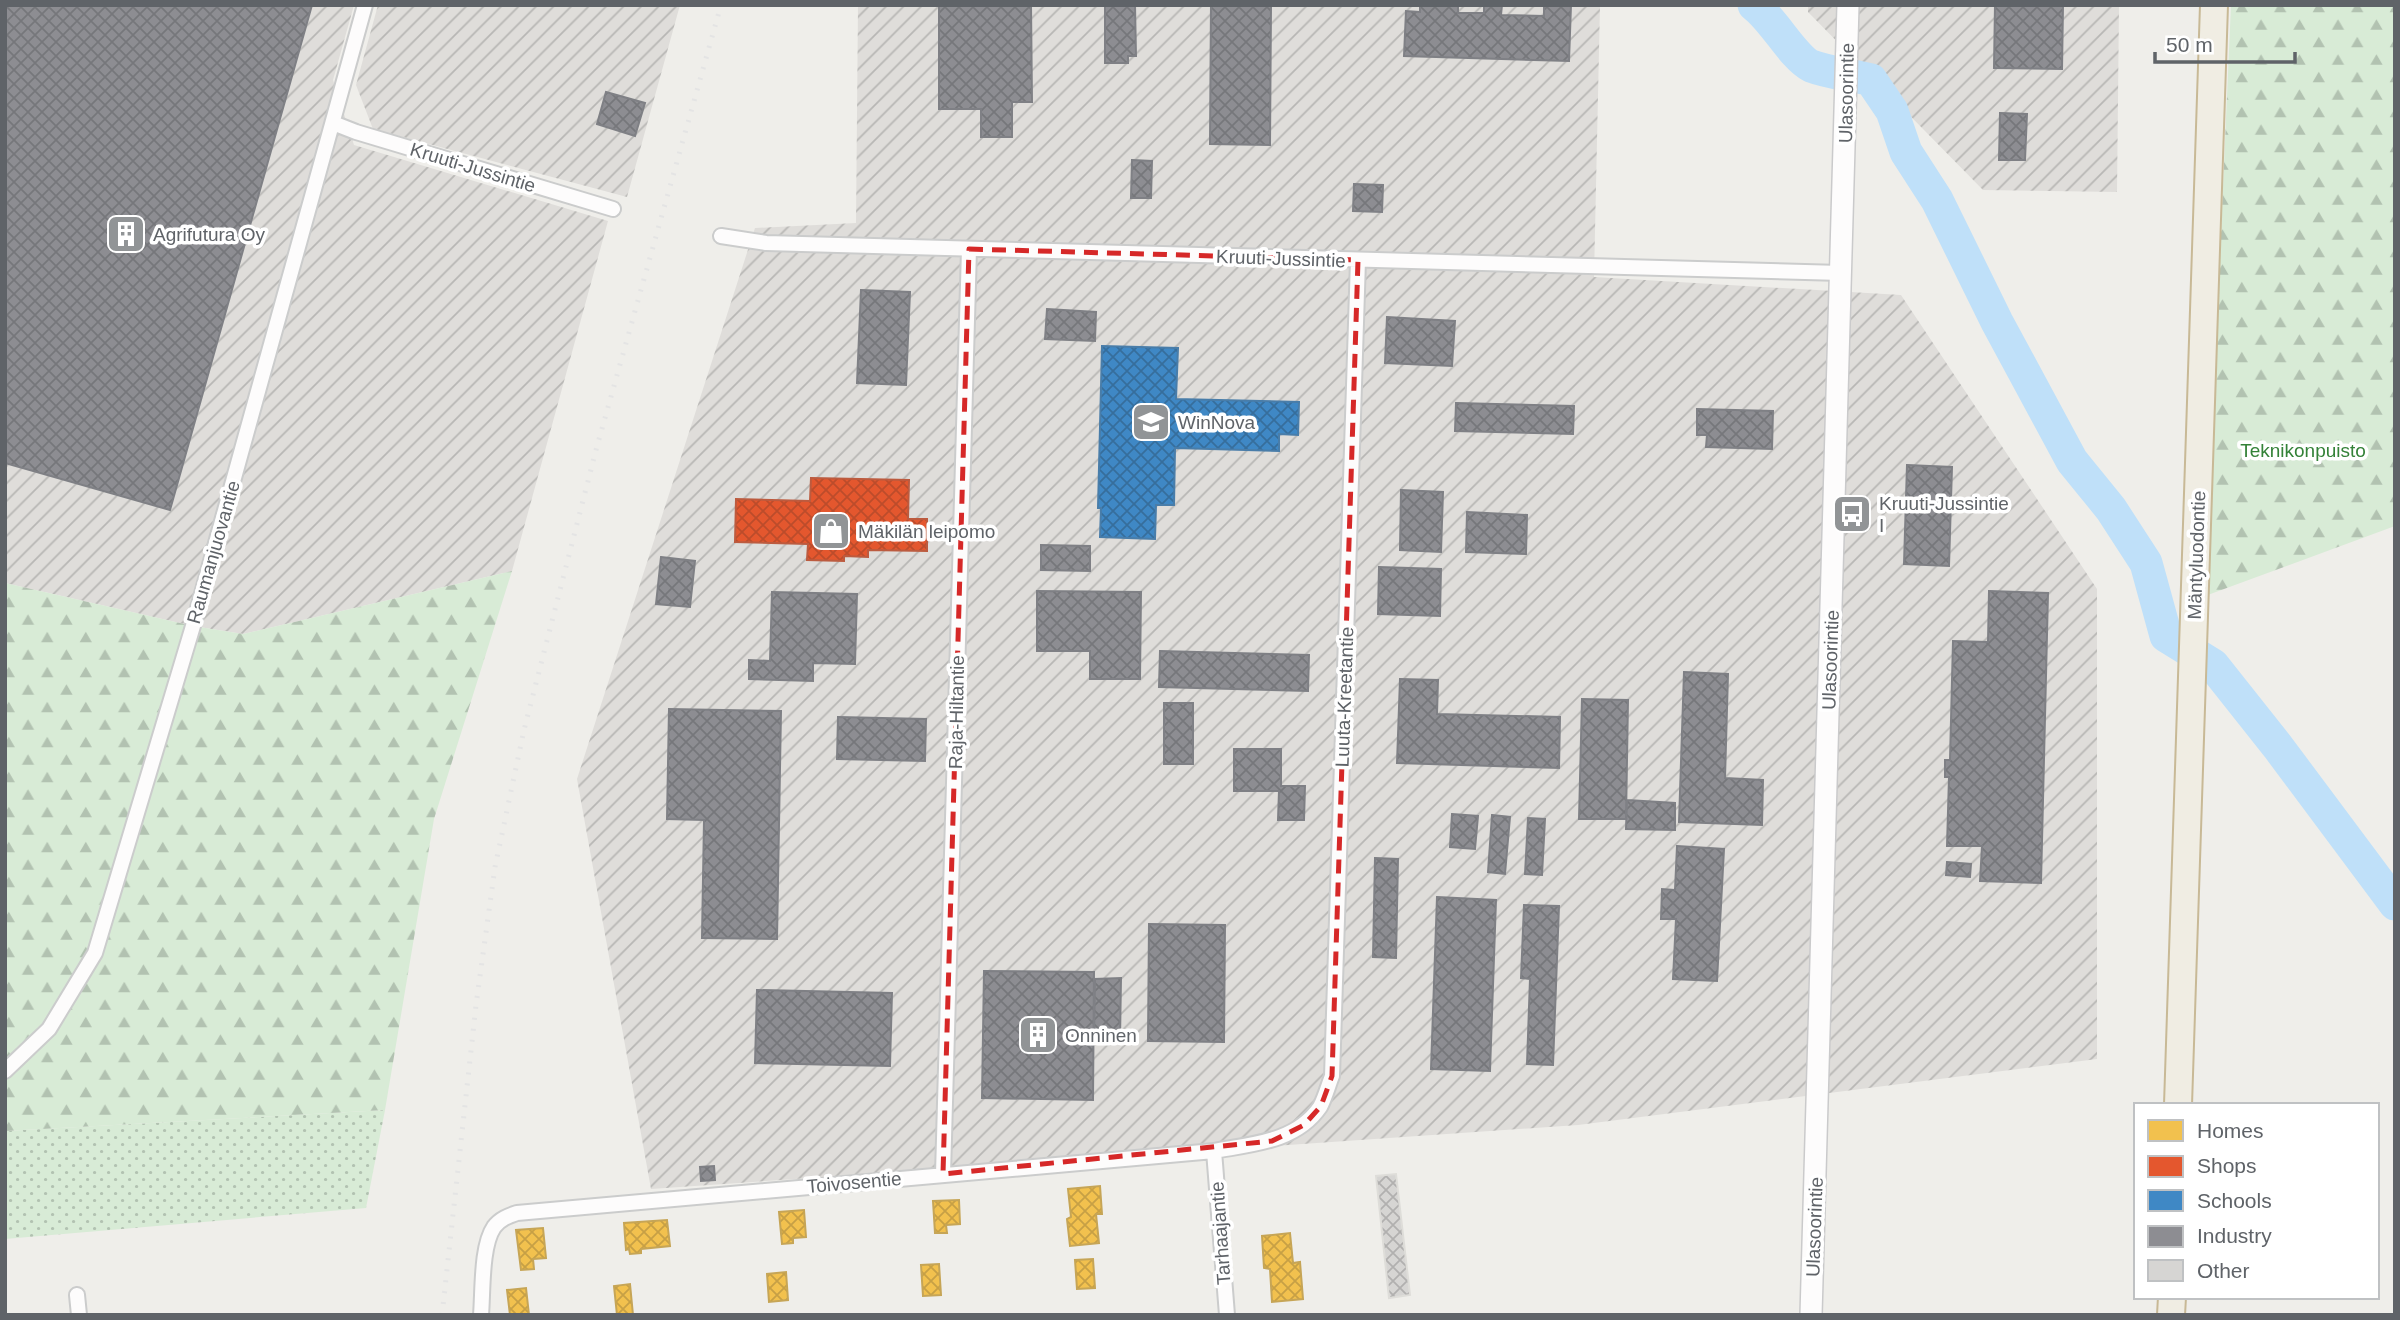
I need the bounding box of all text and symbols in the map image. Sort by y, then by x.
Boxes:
scale bar [2155,21,2295,65]
text: 50 m [2166,33,2213,56]
street label: Ulasoorintie [1835,43,1858,143]
street label: Kruuti-Jussintie [408,138,538,197]
building icon: Agrifutura Oy [105,213,147,255]
place label: Agrifutura Oy [153,224,265,245]
street label: Kruuti-Jussintie [1216,246,1346,271]
school or university icon: WinNova [1130,401,1172,443]
place label: WinNova [1178,412,1256,433]
park label: Teknikonpuisto [2240,440,2366,461]
street label: Raumanjuovantie [183,478,244,626]
street label: Mäntyluodontie [2184,490,2209,620]
bus stop icon: Kruuti-Jussintie I [1831,493,1873,535]
place label: Kruuti-Jussintie I [1879,493,2009,536]
shop icon: Mäkilän leipomo [810,510,852,552]
place label: Mäkilän leipomo [858,521,995,542]
street label: Ulasoorintie [1818,610,1843,711]
street label: Luuta-Kreetantie [1332,626,1357,768]
street label: Raja-Hiltantie [945,655,968,769]
building icon: Onninen [1017,1014,1059,1056]
place label: Onninen [1065,1025,1137,1046]
legend [2134,1103,2379,1299]
text: Homes [2197,1119,2264,1142]
text: Shops [2197,1154,2257,1177]
street label: Toivosentie [806,1168,902,1197]
street label: Ulasoorintie [1802,1177,1827,1278]
street label: Tarhaajantie [1206,1181,1235,1285]
text: Schools [2197,1189,2272,1212]
text: Industry [2197,1224,2272,1247]
text: Other [2197,1259,2250,1282]

